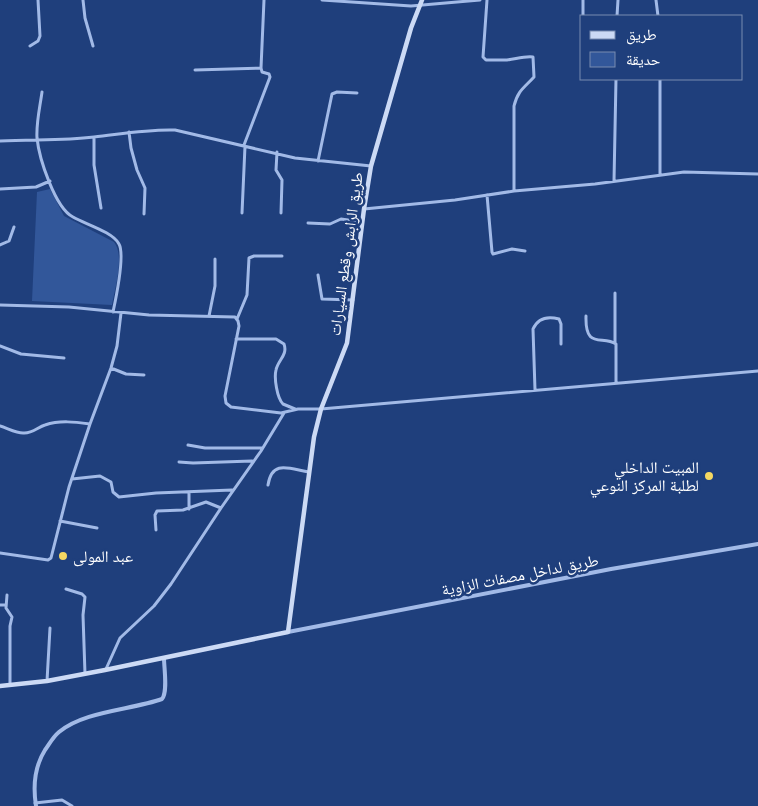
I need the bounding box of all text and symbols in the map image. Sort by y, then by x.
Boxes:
legend [580,15,743,80]
text: طريق [626,26,657,45]
text: حديقة [626,51,661,69]
street label: طريق الرابش وقطع السيارات [325,171,368,337]
place label: المبيت الداخلي لطلبة المركز النوعي [590,458,699,498]
marker: المبيت الداخلي لطلبة المركز النوعي [703,470,715,482]
place label: عبد المولى [73,547,133,567]
marker: عبد المولى [57,550,69,562]
street label: طريق لداخل مصفات الزاوية [440,550,600,601]

